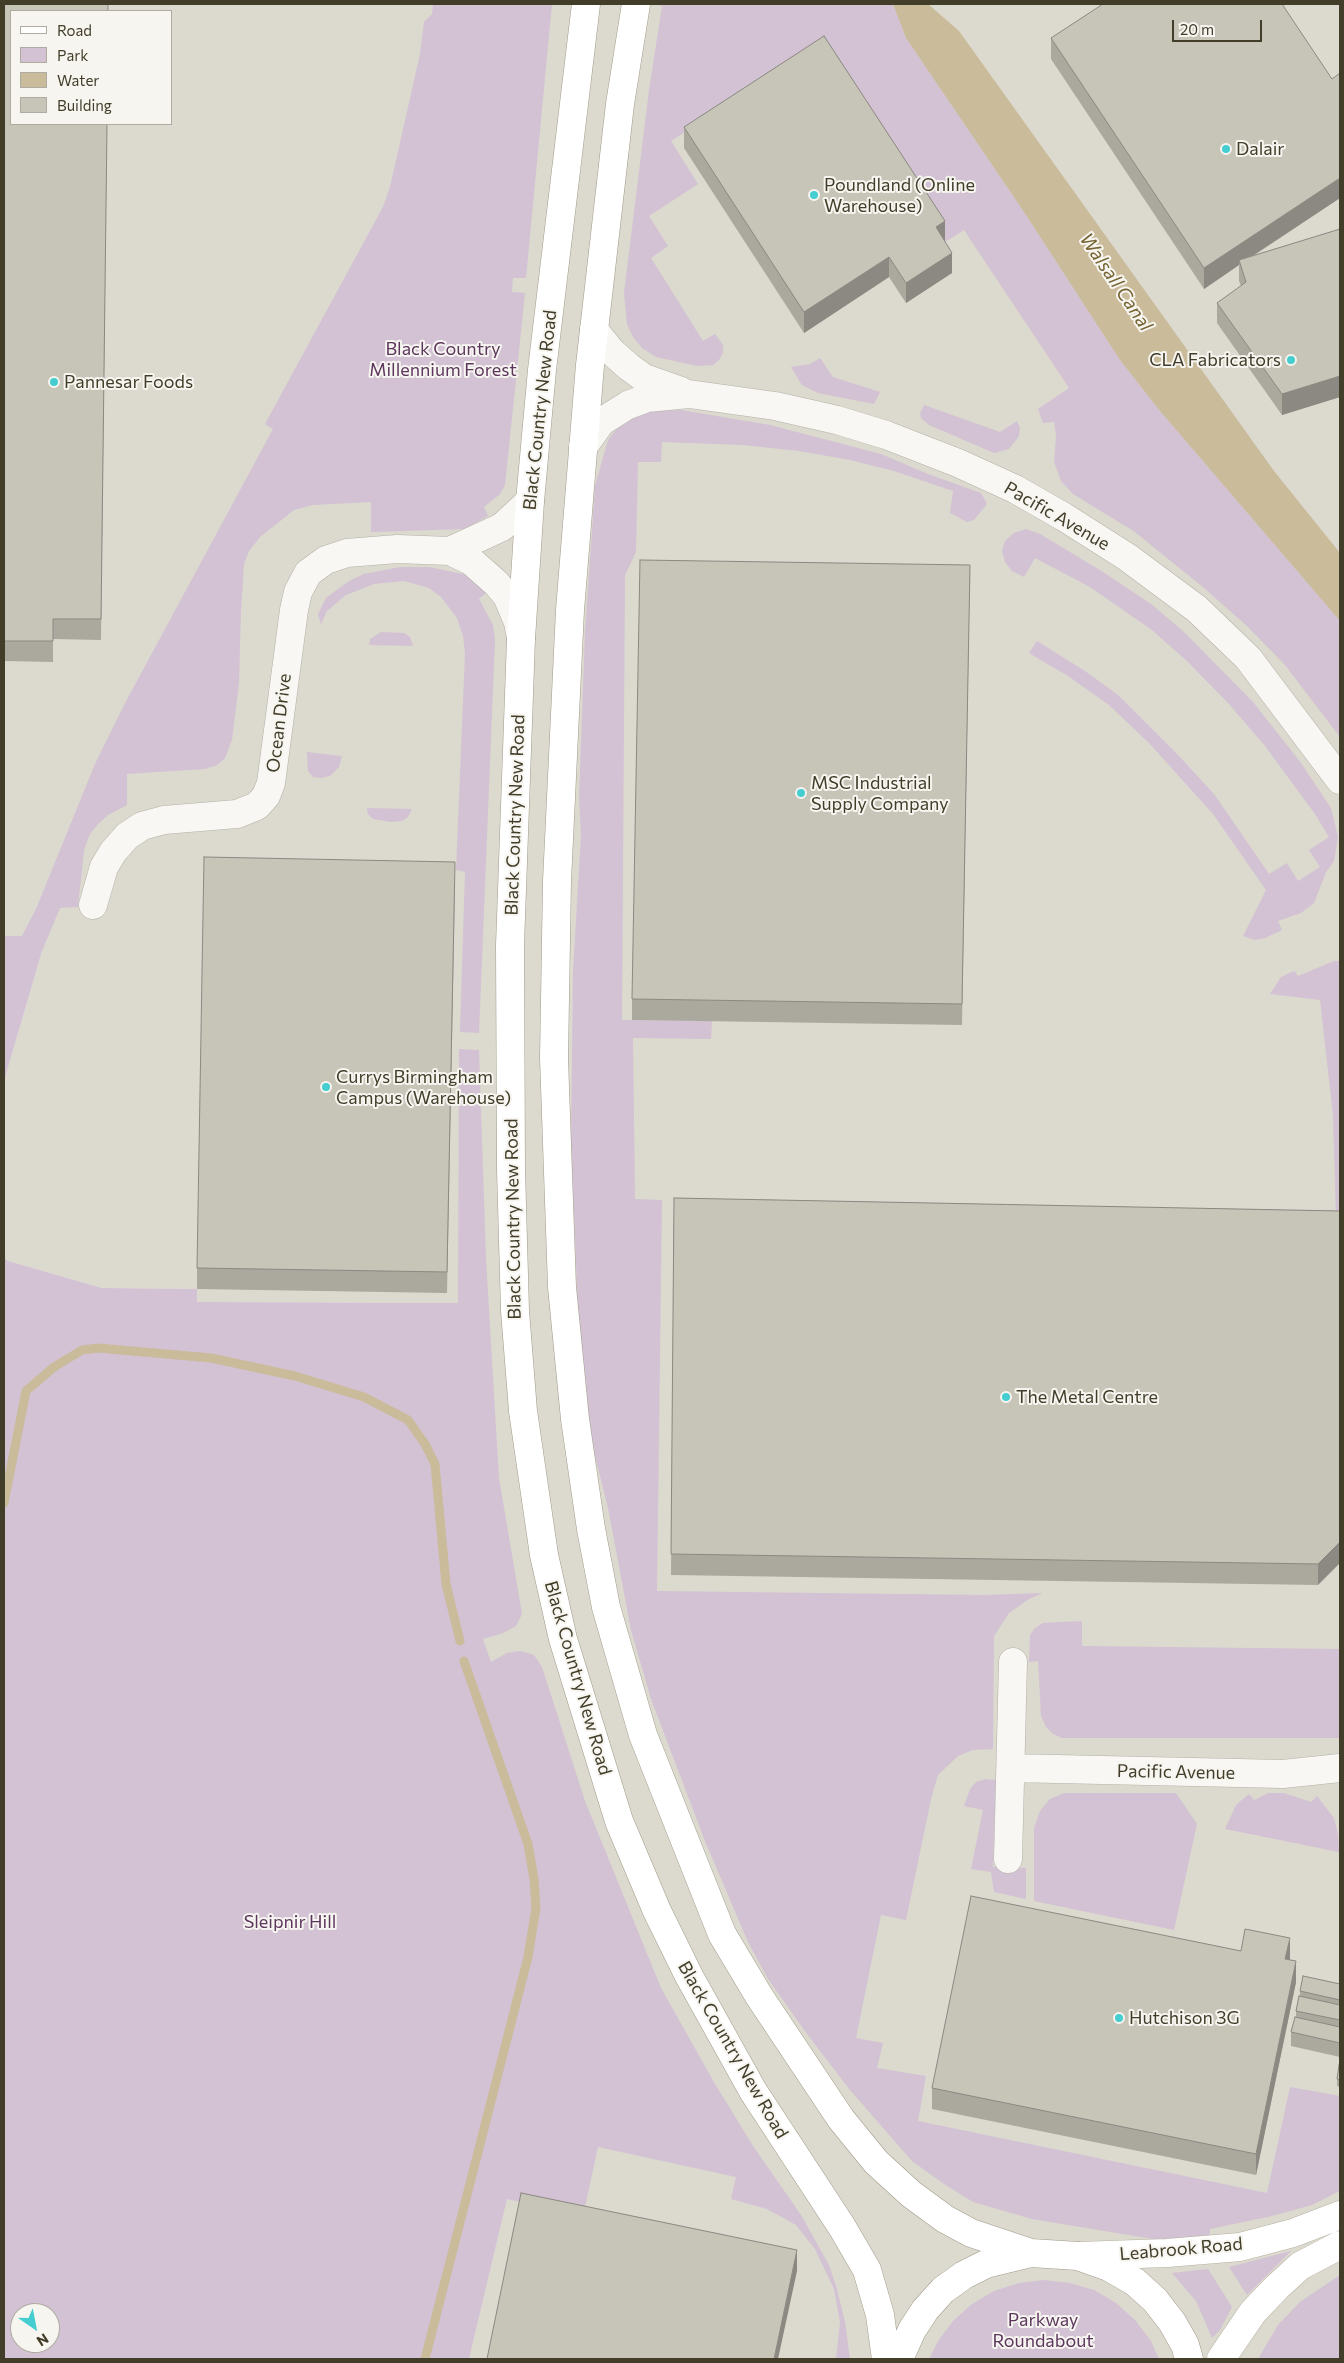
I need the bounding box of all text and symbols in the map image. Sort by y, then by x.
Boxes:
legend [10,10,172,125]
scale bar [1174,10,1264,42]
text: 20 m [1180,20,1214,38]
text: Road [57,21,92,39]
text: Park [57,46,88,64]
text: Water [57,71,99,89]
text: Building [57,96,112,114]
place label: Dalair [1236,138,1284,160]
marker: Dalair [1220,143,1232,155]
place label: Poundland (Online Warehouse) [824,174,975,216]
marker: Poundland (Online Warehouse) [808,189,820,201]
water label: Walsall Canal [1075,229,1157,335]
street label: Black Country New Road [519,309,561,511]
park label: Black Country Millennium Forest [369,338,517,380]
place label: CLA Fabricators [1149,349,1281,371]
marker: CLA Fabricators [1285,354,1297,366]
place label: Pannesar Foods [64,371,193,393]
marker: Pannesar Foods [48,376,60,388]
street label: Pacific Avenue [1000,477,1114,555]
street label: Ocean Drive [262,672,296,774]
street label: Black Country New Road [501,714,529,916]
place label: MSC Industrial Supply Company [811,772,949,814]
marker: MSC Industrial Supply Company [795,787,807,799]
place label: Currys Birmingham Campus (Warehouse) [336,1066,511,1108]
marker: Currys Birmingham Campus (Warehouse) [320,1081,332,1093]
street label: Black Country New Road [500,1118,526,1320]
place label: The Metal Centre [1016,1386,1158,1408]
marker: The Metal Centre [1000,1391,1012,1403]
street label: Black Country New Road [540,1578,616,1778]
street label: Pacific Avenue [1117,1760,1235,1784]
park label: Sleipnir Hill [244,1911,336,1933]
street label: Black Country New Road [673,1957,793,2143]
place label: Hutchison 3G [1129,2007,1240,2029]
marker: Hutchison 3G [1113,2012,1125,2024]
street label: Leabrook Road [1119,2233,1243,2265]
north arrow [10,2303,60,2353]
park label: Parkway Roundabout [992,2309,1094,2352]
text: N [34,2330,52,2350]

